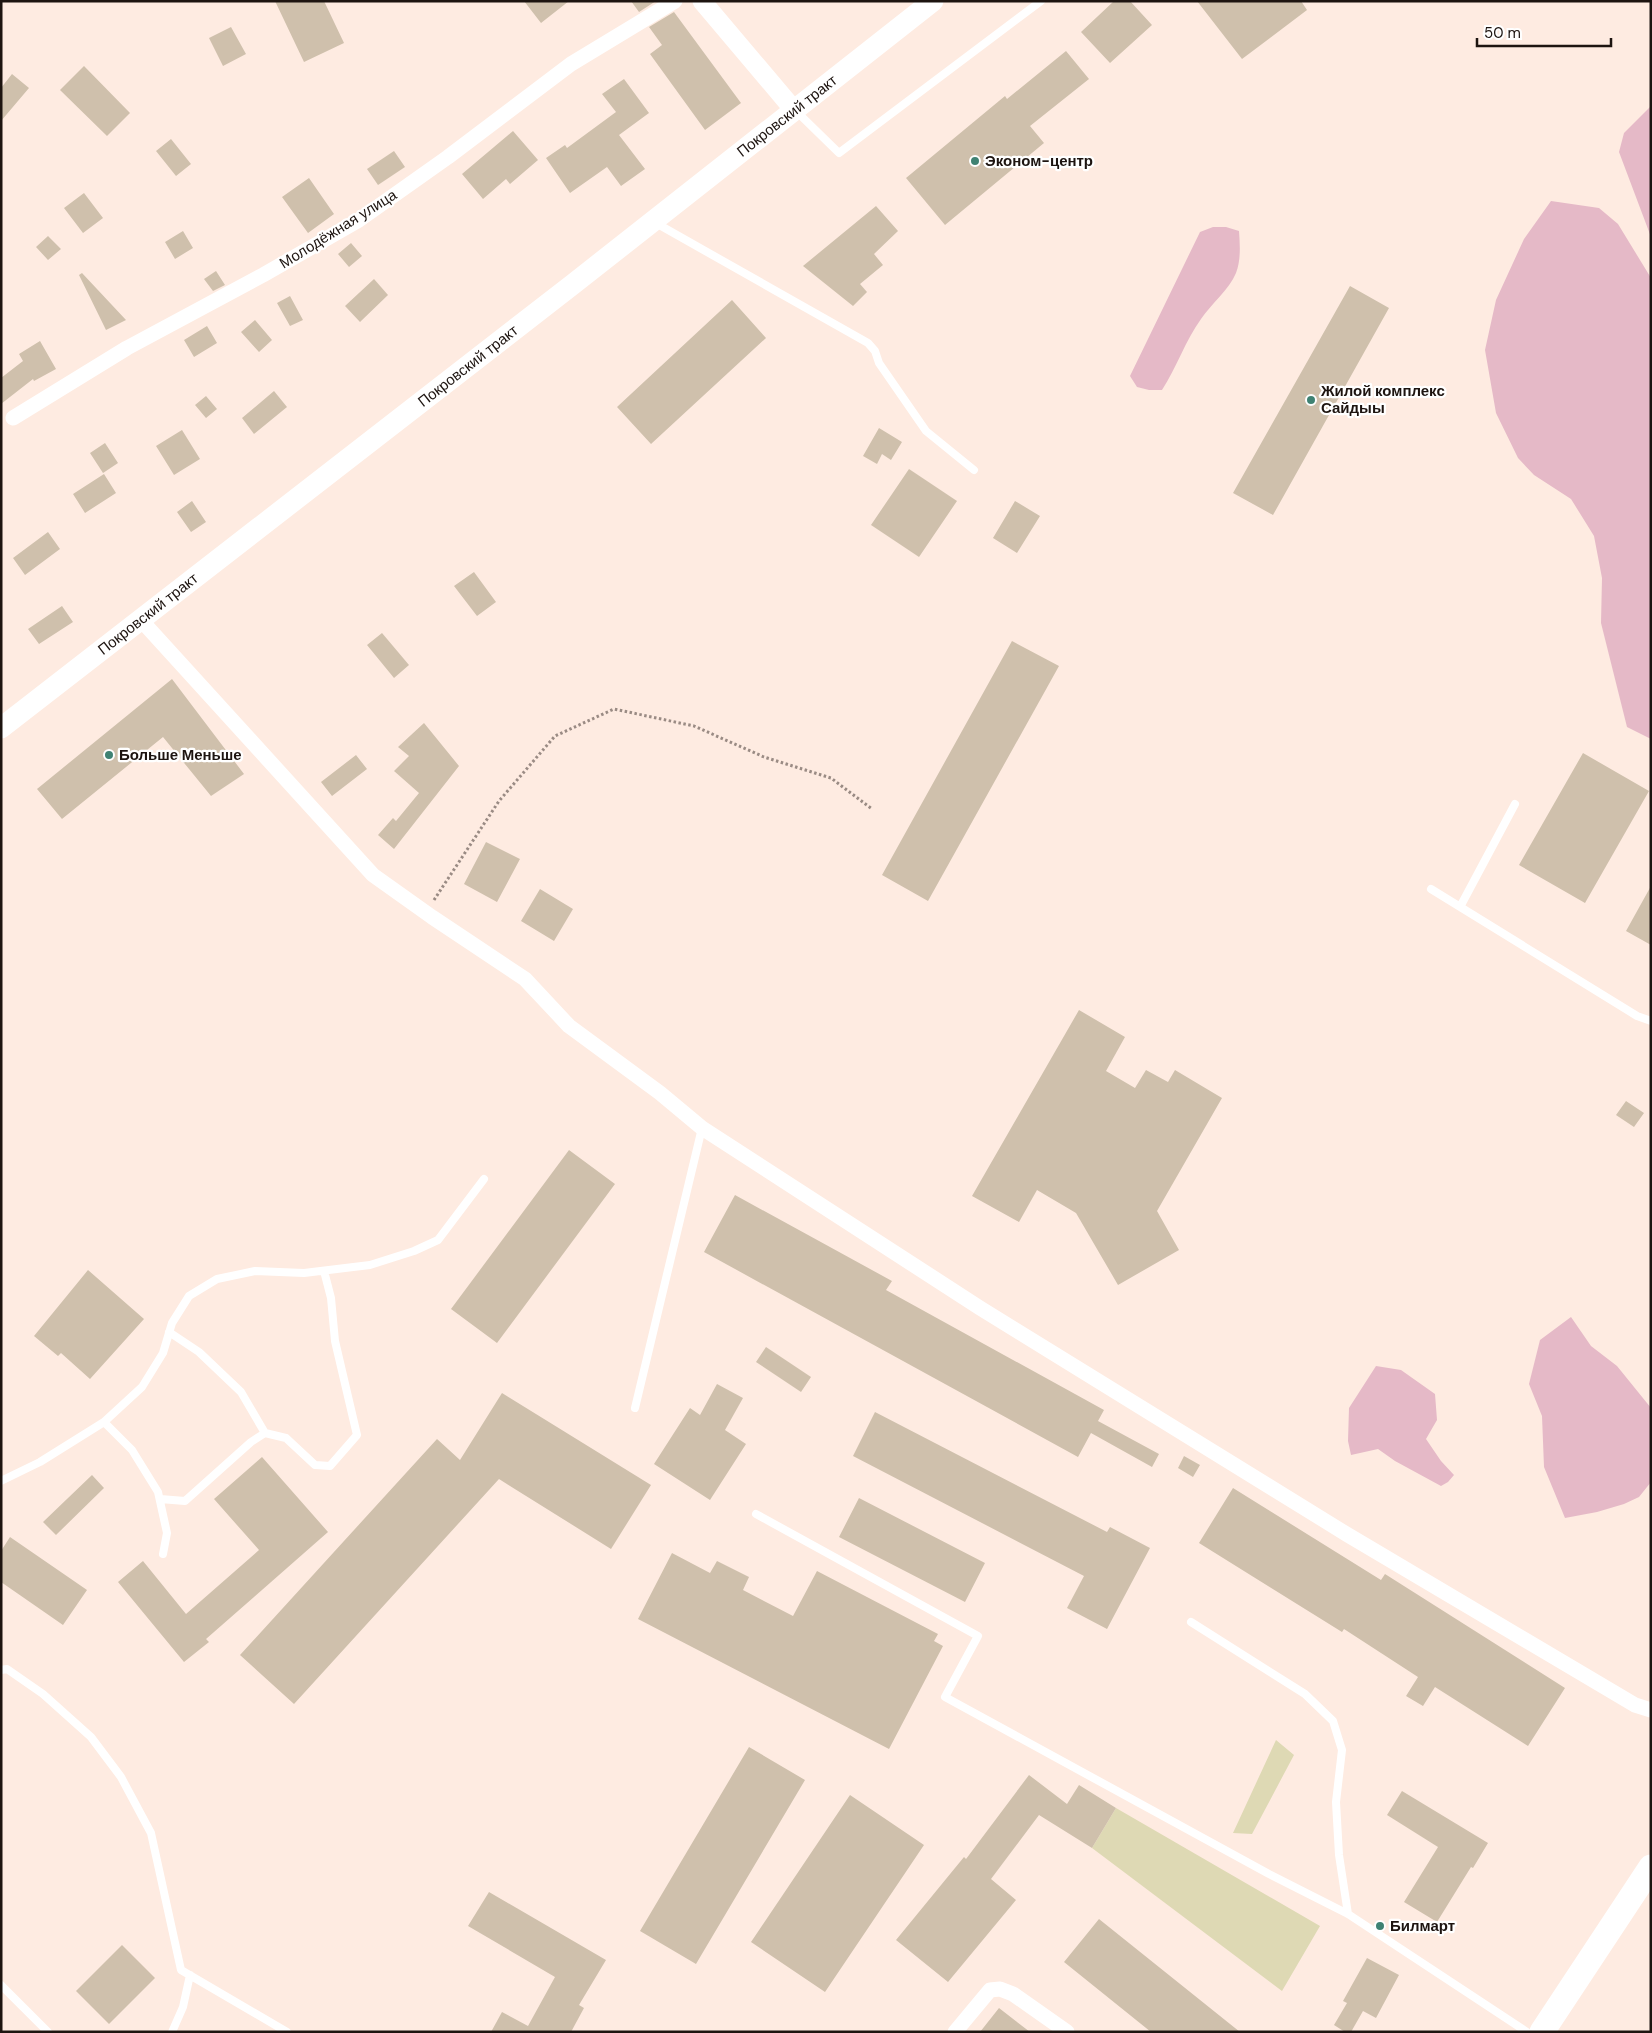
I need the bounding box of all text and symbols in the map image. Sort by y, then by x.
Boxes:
scale bar [1477,15,1611,47]
text: 50 m [1484,23,1521,43]
street label: Покровский тракт [733,70,841,161]
place label: Эконом-центр [985,151,1093,171]
marker: Эконом-центр [969,155,981,167]
street label: Молодёжная улица [276,184,401,273]
street label: Покровский тракт [414,320,522,411]
place label: Жилой комплекс Сайдыы [1320,381,1445,418]
marker: Жилой комплекс Сайдыы [1305,394,1317,406]
street label: Покровский тракт [94,568,202,659]
place label: Больше Меньше [119,745,242,765]
marker: Больше Меньше [103,749,115,761]
place label: Билмарт [1390,1916,1455,1936]
marker: Билмарт [1374,1920,1386,1932]

